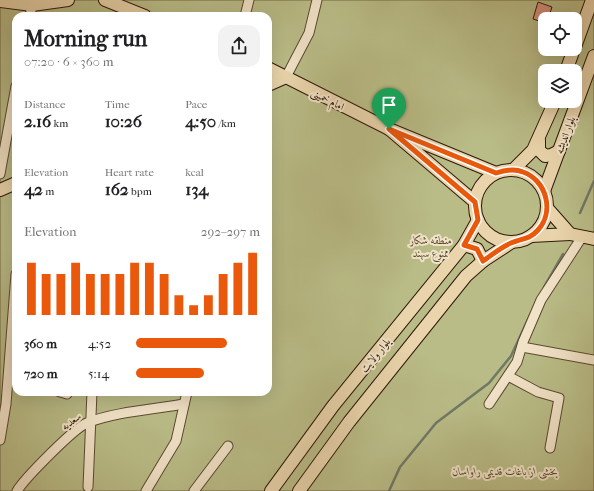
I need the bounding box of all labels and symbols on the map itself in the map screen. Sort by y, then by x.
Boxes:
street label: امام خمینی [308,86,346,116]
pin [372,88,406,129]
street label: بلوار اندیشه [553,115,578,156]
park label: منطقه شکار ممنوع سهند [409,234,452,263]
street label: بلوار ولایت [358,335,393,375]
street label: سعدیه [59,410,84,433]
park label: بخشی از باغات قدیمی راواسان [452,465,558,480]

